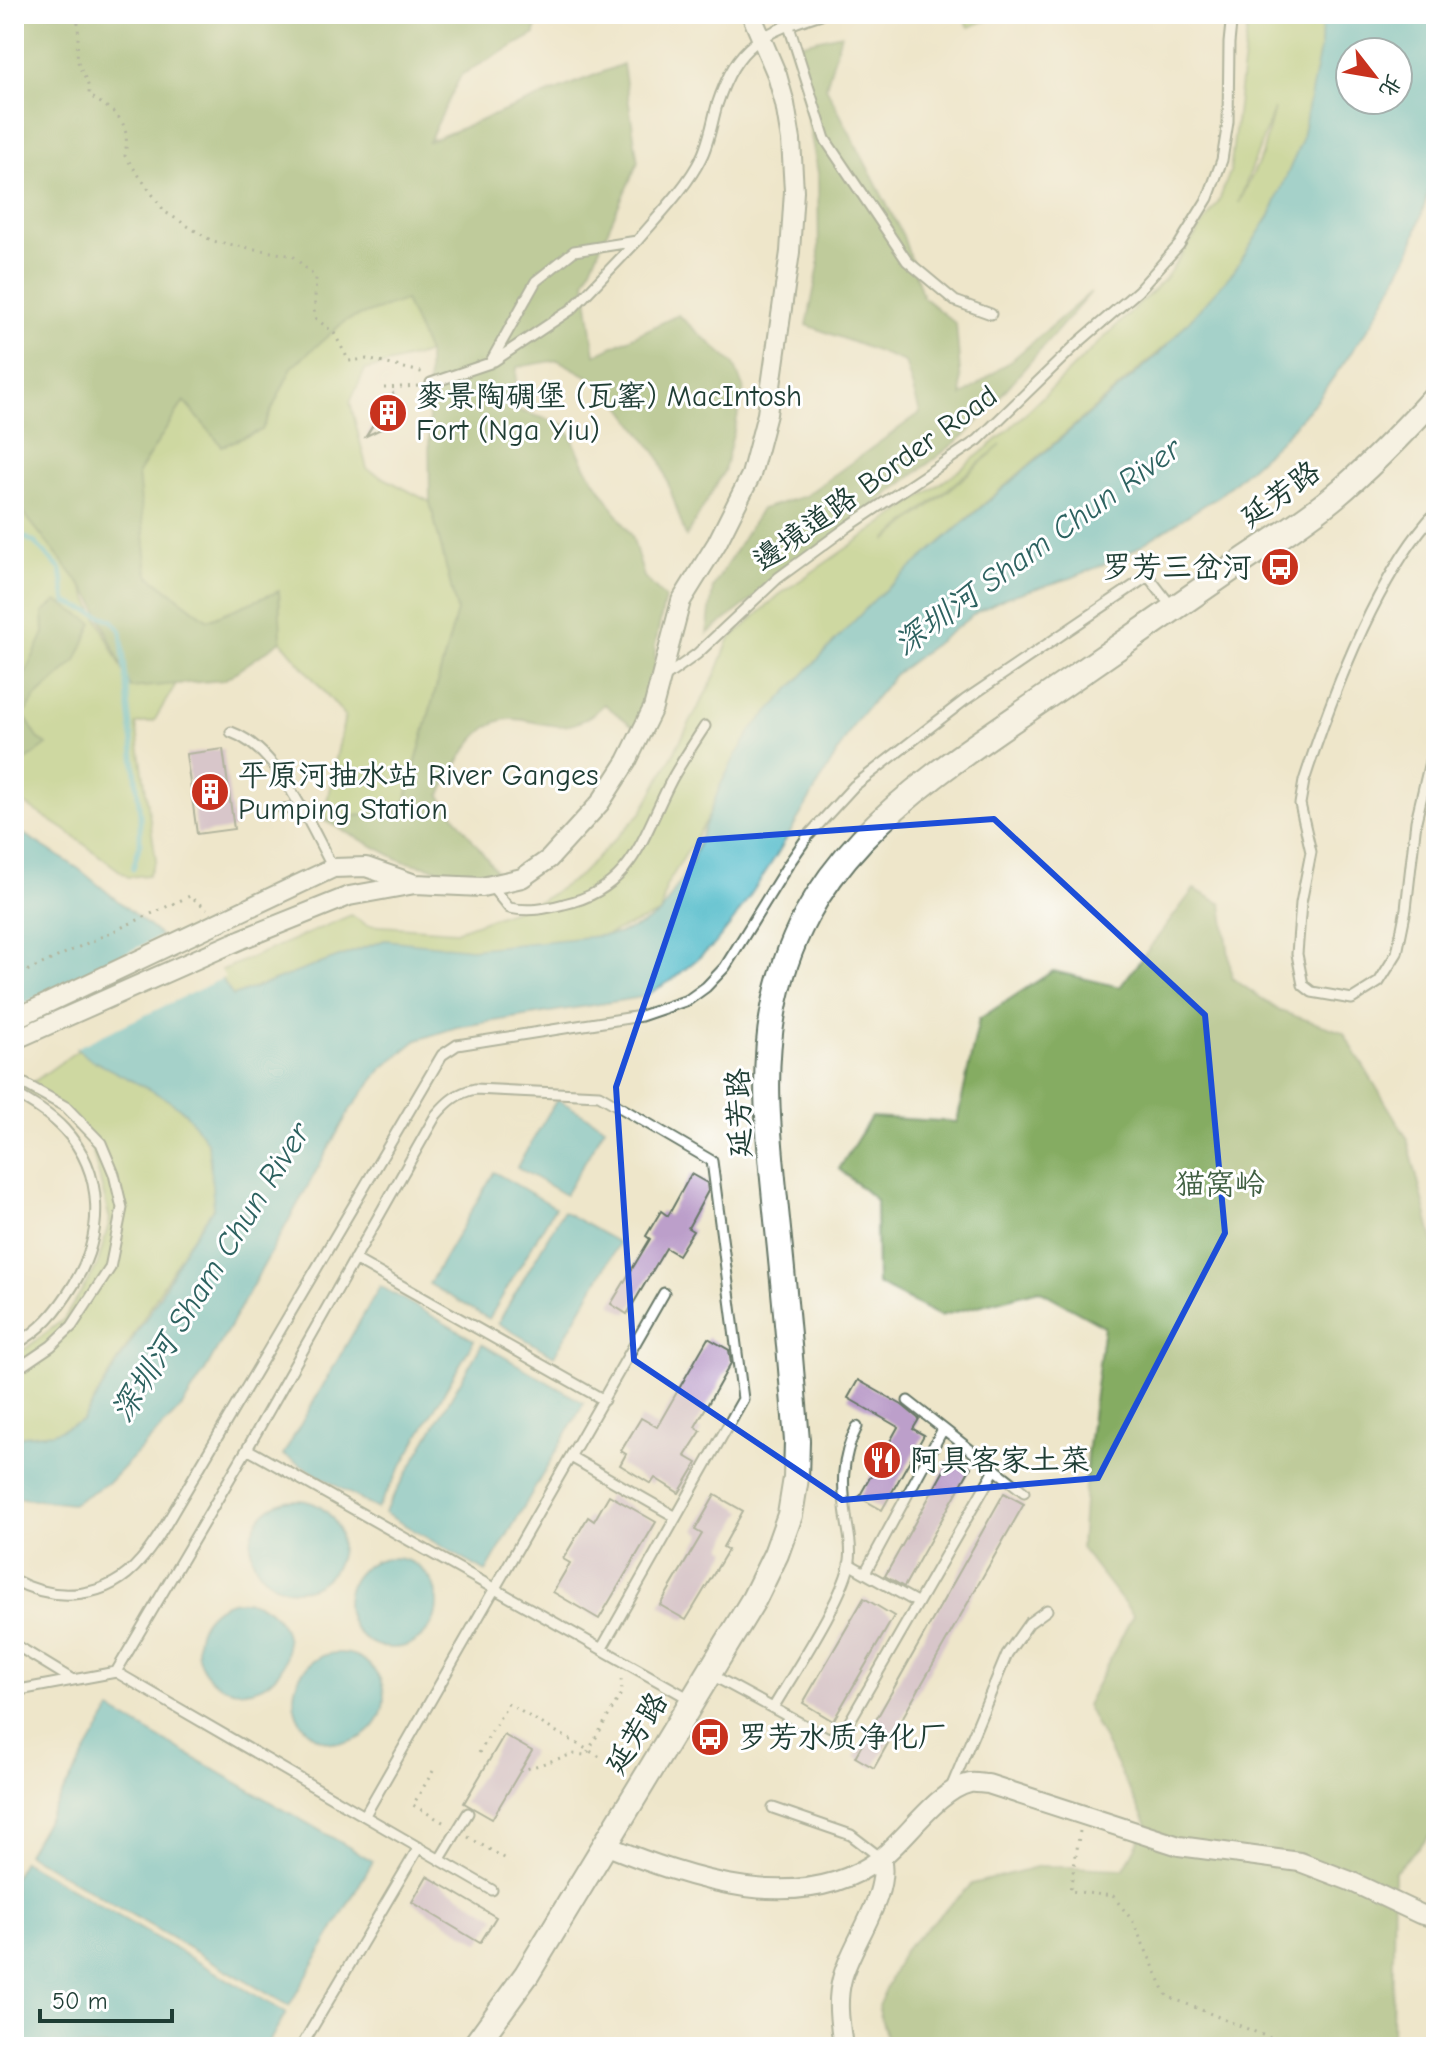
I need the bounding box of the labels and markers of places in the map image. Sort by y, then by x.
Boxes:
place label: 麥景陶碉堡 (瓦窰) MacIntosh Fort (Nga Yiu) [416,379,802,448]
building icon: 麥景陶碉堡 (瓦窰) MacIntosh Fort (Nga Yiu) [367,392,409,434]
bus stop icon: 罗芳三岔河 [1259,546,1301,588]
place label: 罗芳三岔河 [1102,550,1252,585]
place label: 平原河抽水站 River Ganges Pumping Station [238,758,599,827]
building icon: 平原河抽水站 River Ganges Pumping Station [189,771,231,813]
restaurant icon: 阿具客家土菜 [861,1439,903,1481]
place label: 阿具客家土菜 [910,1443,1090,1478]
bus stop icon: 罗芳水质净化厂 [689,1716,731,1758]
place label: 罗芳水质净化厂 [738,1720,948,1755]

